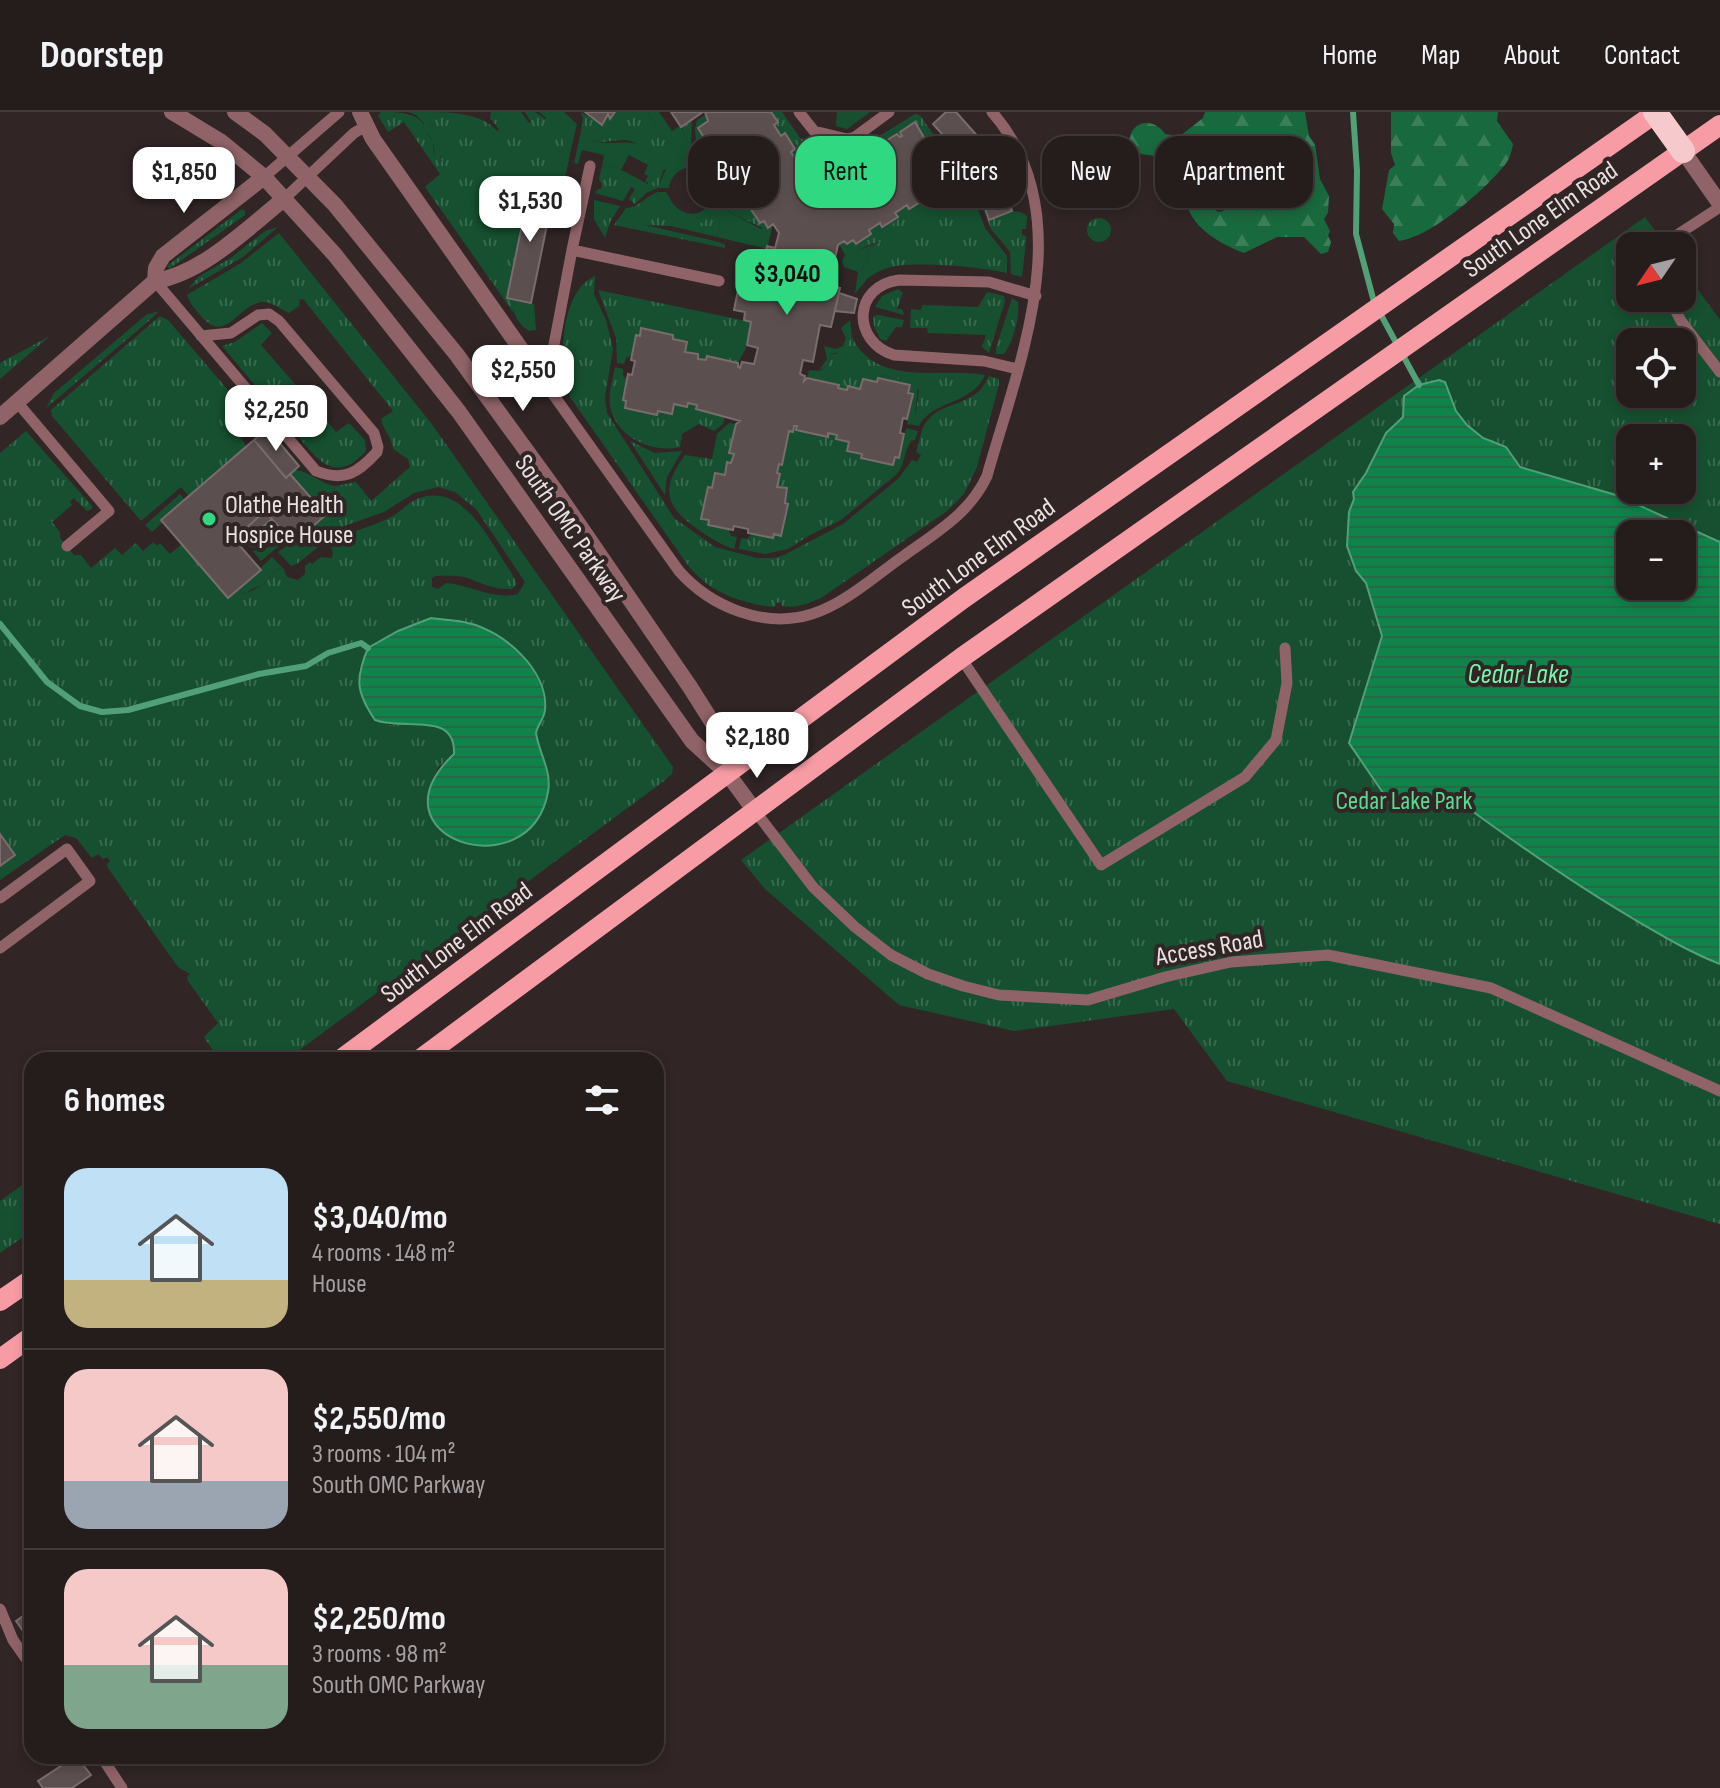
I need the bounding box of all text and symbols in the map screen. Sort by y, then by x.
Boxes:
text: Doorstep [40,33,164,78]
text: Home [1322,39,1377,72]
text: Map [1421,39,1460,72]
text: About [1504,39,1560,72]
text: Contact [1604,39,1680,72]
chip: Buy [688,136,779,208]
chip: Rent [795,136,896,208]
chip: Filters [912,136,1026,208]
chip: New [1042,136,1139,208]
chip: Apartment [1155,136,1313,208]
pin: $1,850 [119,147,249,215]
street label: South Lone Elm Road [1458,155,1624,285]
text: $1,850 [151,157,217,188]
pin: $1,530 [465,176,595,244]
text: $1,530 [497,186,563,217]
north arrow [1616,232,1696,312]
map controls [1616,232,1696,600]
pin: $3,040 [722,249,852,317]
text: $3,040 [753,259,821,290]
button: locate [1616,328,1696,408]
pin: $2,550 [458,345,588,413]
text: $2,550 [490,355,556,386]
pin: $2,250 [211,385,341,453]
text: $2,250 [243,395,309,426]
button: + [1616,424,1696,504]
street label: South OMC Parkway [507,449,632,609]
place label: Olathe Health Hospice House [225,490,353,551]
street label: South Lone Elm Road [896,492,1061,624]
marker: Olathe Health Hospice House [200,510,218,528]
button: − [1616,520,1696,600]
water label: Cedar Lake [1467,658,1569,691]
pin: $2,180 [692,712,822,780]
text: $2,180 [724,722,790,753]
park label: Cedar Lake Park [1335,786,1473,817]
street label: South Lone Elm Road [375,876,539,1010]
street label: Access Road [1152,924,1265,973]
icon: filters [580,1078,624,1122]
text: 6 homes [64,1080,165,1121]
text: $3,040/mo [312,1197,448,1238]
icon: home [128,1200,224,1296]
text: 4 rooms · 148 m² [312,1238,455,1269]
text: House [312,1269,367,1300]
text: $2,550/mo [312,1398,446,1439]
icon: home [128,1401,224,1497]
text: 3 rooms · 104 m² [312,1439,456,1470]
text: South OMC Parkway [312,1470,485,1501]
text: $2,250/mo [312,1598,446,1639]
icon: home [128,1601,224,1697]
text: 3 rooms · 98 m² [312,1639,447,1670]
text: South OMC Parkway [312,1670,485,1701]

